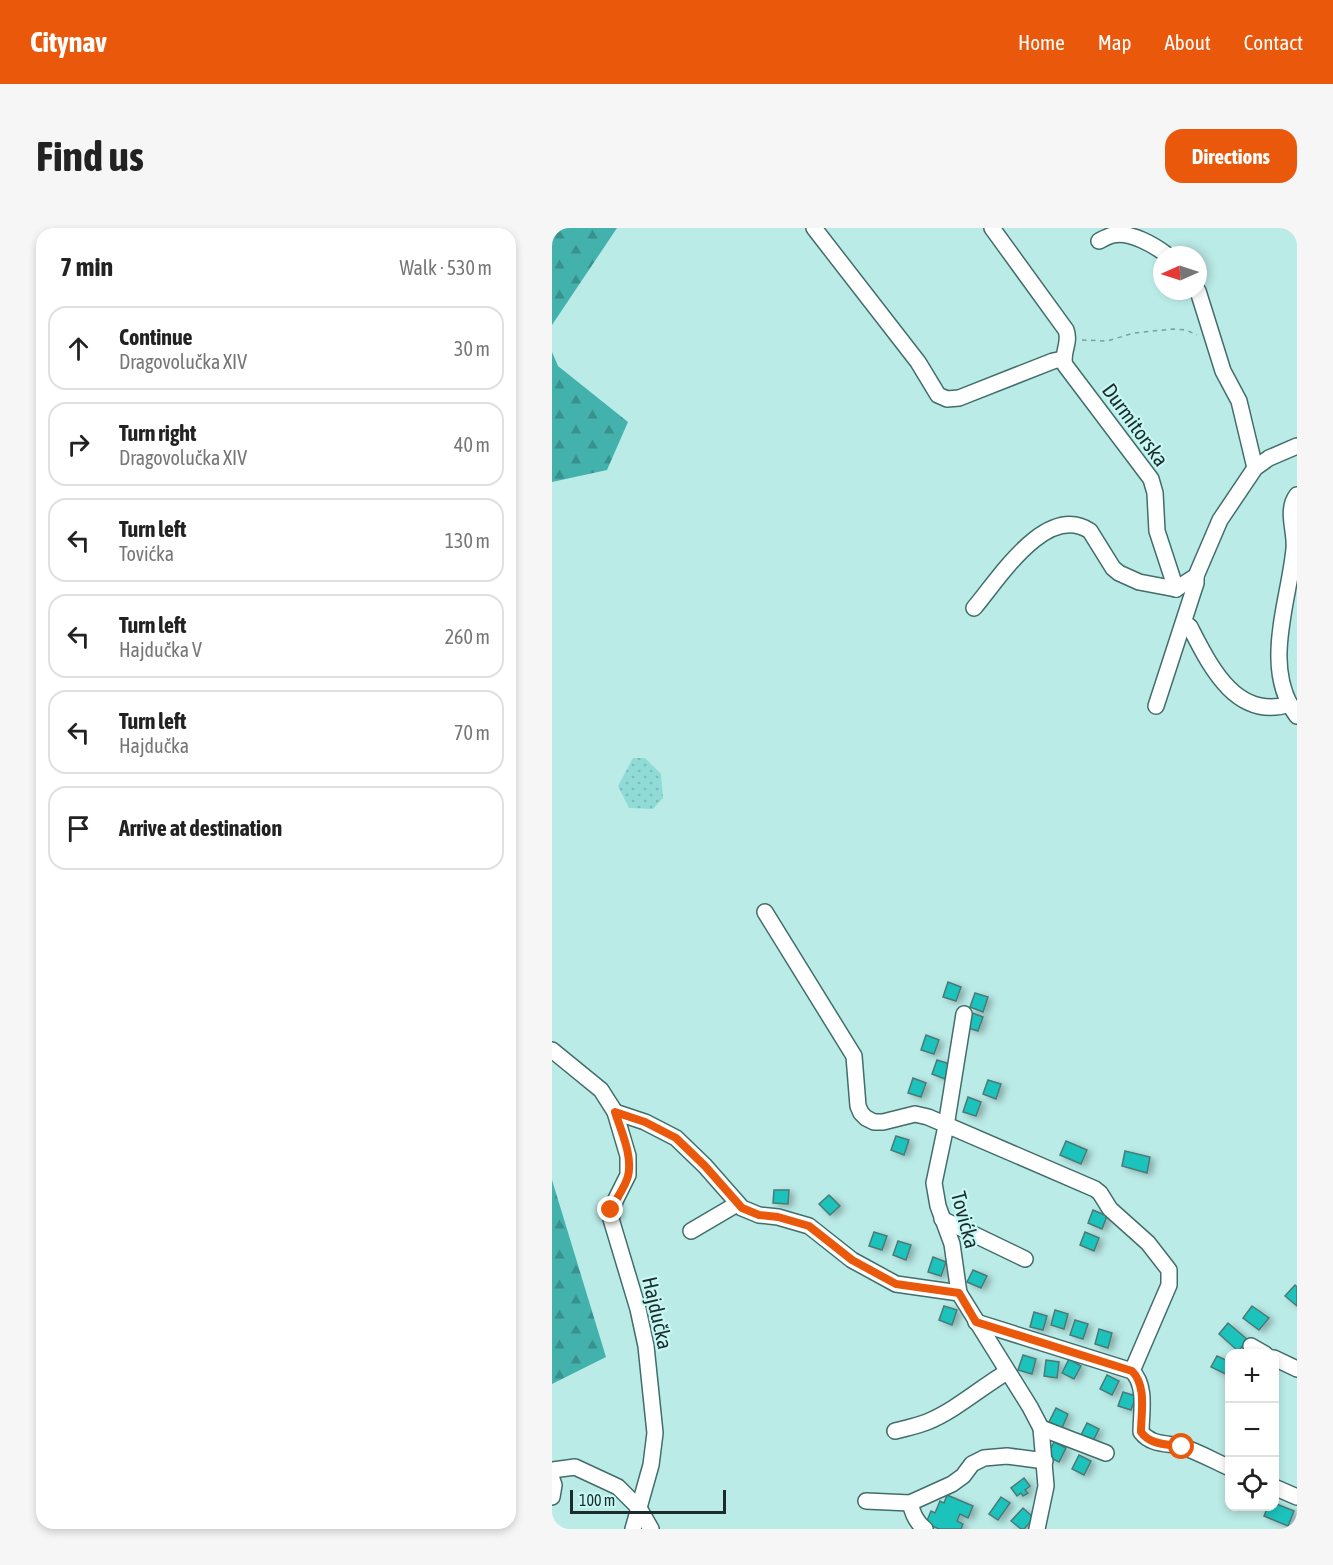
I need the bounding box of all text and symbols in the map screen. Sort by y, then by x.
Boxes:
text: Citynav [30,26,107,58]
text: Home [1018,30,1065,54]
text: Map [1098,30,1132,54]
text: About [1165,30,1211,54]
text: Contact [1244,30,1303,54]
button: Directions [1165,129,1297,183]
text: Find us [36,132,144,180]
north arrow [1153,246,1207,300]
text: 7 min [60,252,113,282]
text: Walk · 530 m [400,256,492,279]
text: Continue [119,324,193,350]
icon: ahead [62,332,95,365]
text: 30 m [454,337,490,360]
text: Dragovolučka XIV [119,350,247,373]
street label: Durmitorska [1098,378,1174,470]
text: Turn right [119,420,196,446]
icon: right [62,428,95,461]
text: 40 m [454,433,490,456]
text: Dragovolučka XIV [119,446,247,469]
text: Turn left [119,516,186,542]
icon: left [62,524,95,557]
text: 130 m [445,529,490,552]
text: Tovićka [119,542,174,565]
text: Turn left [119,612,186,638]
icon: left [62,620,95,653]
text: 260 m [445,625,490,648]
text: Hajdučka V [119,638,202,661]
text: Turn left [119,708,186,734]
icon: left [62,716,95,749]
text: 70 m [454,721,490,744]
text: Hajdučka [119,734,189,757]
icon: arrive [62,812,95,845]
text: Arrive at destination [119,815,282,841]
street label: Tovićka [947,1189,985,1251]
route end [597,1196,623,1222]
street label: Hajdučka [638,1274,678,1351]
map controls [1225,1349,1279,1511]
button: + [1225,1349,1279,1403]
button: − [1225,1403,1279,1457]
route start [1168,1433,1194,1459]
button: locate [1225,1457,1279,1511]
scale bar [570,1487,726,1514]
text: 100 m [579,1491,615,1509]

